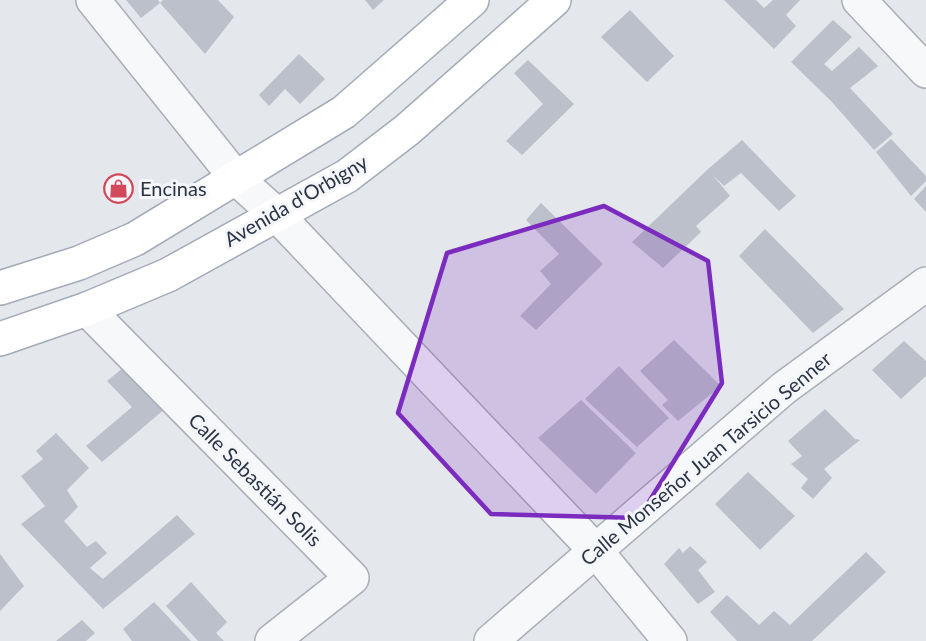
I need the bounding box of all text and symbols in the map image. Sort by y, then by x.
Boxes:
street label: Avenida d'Orbigny [220,149,372,251]
shop icon: Encinas [103,173,135,205]
place label: Encinas [140,176,207,200]
street label: Calle Monseñor Juan Tarsicio Senner [575,346,836,570]
street label: Calle Sebastián Solis [184,408,327,551]

